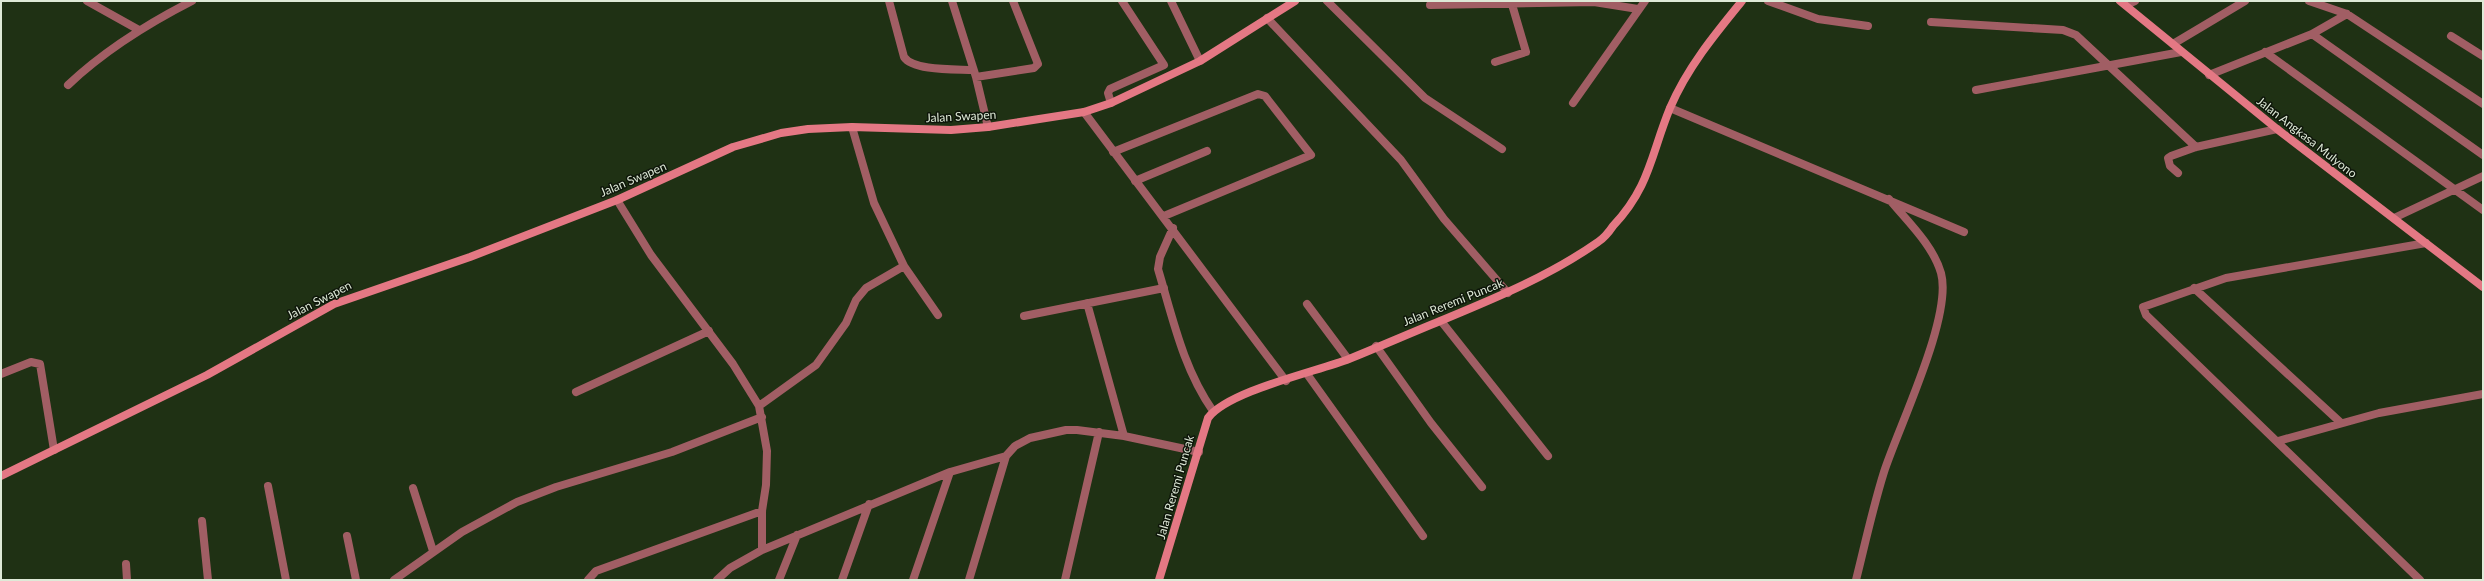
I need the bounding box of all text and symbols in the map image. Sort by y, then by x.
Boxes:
street label: Jalan Angkasa Mulyono [2254,93,2360,181]
street label: Jalan Swapen [925,107,997,125]
street label: Jalan Swapen [598,158,668,200]
street label: Jalan Reremi Puncak [1400,275,1506,329]
street label: Jalan Swapen [284,277,354,323]
street label: Jalan Reremi Puncak [1153,432,1197,541]

